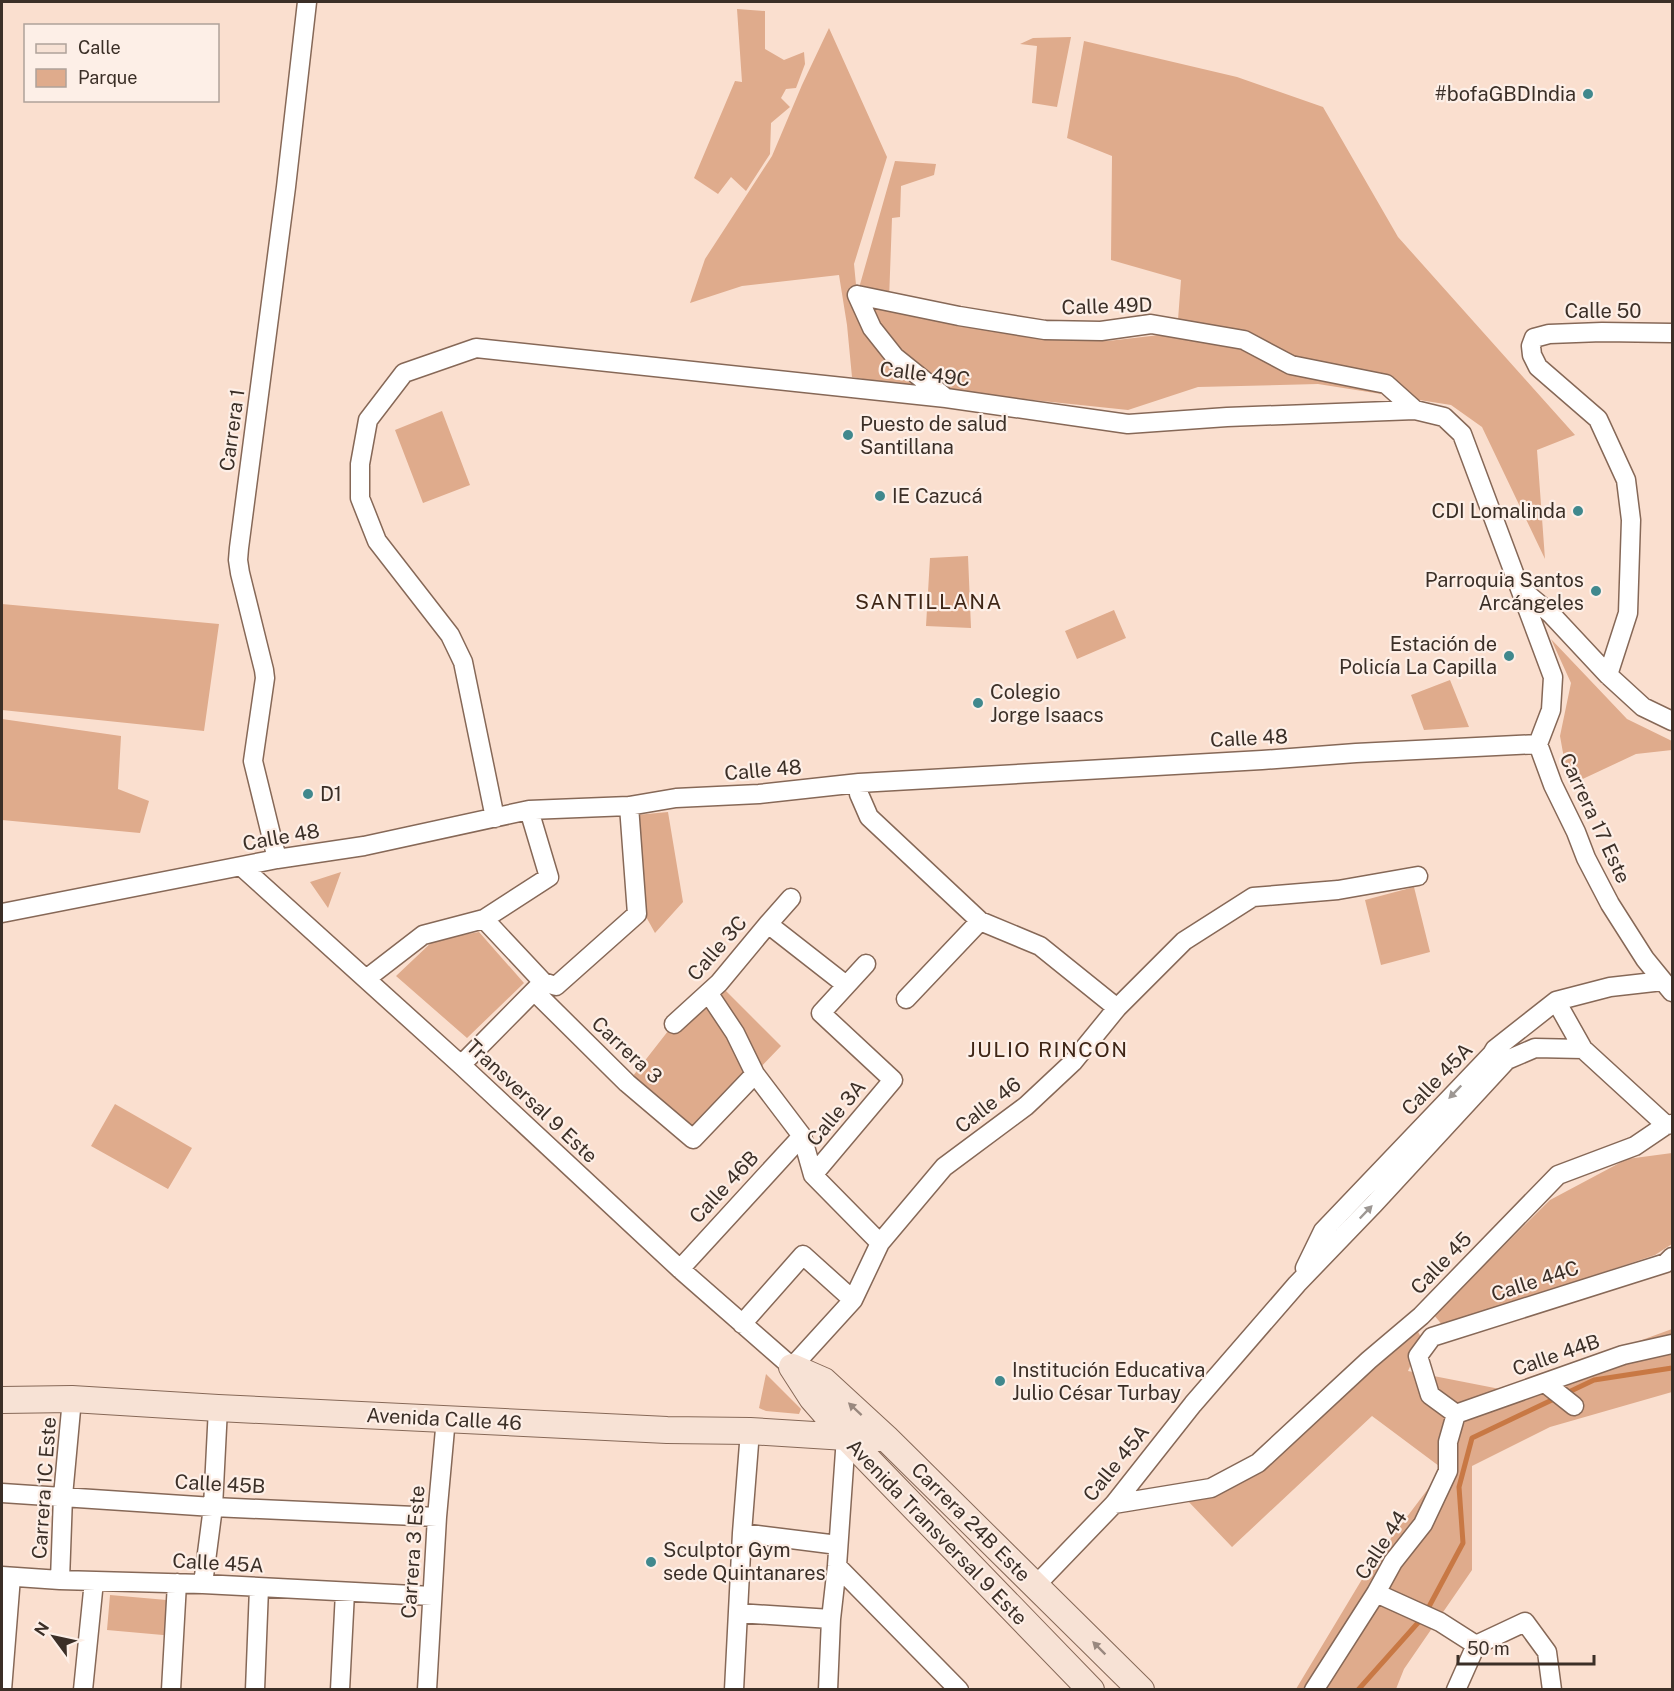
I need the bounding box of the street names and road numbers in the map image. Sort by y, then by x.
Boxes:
street label: Calle 49D [1061,292,1153,320]
street label: Calle 50 [1564,299,1642,323]
street label: Calle 49C [878,357,972,391]
street label: Carrera 1 [214,387,250,473]
street label: Calle 48 [1210,724,1288,752]
street label: Carrera 17 Este [1554,749,1636,887]
street label: Calle 48 [723,755,803,785]
street label: Calle 48 [241,818,321,856]
street label: Calle 3C [682,911,752,985]
street label: Carrera 3 [587,1011,667,1089]
street label: Transversal 9 Este [461,1034,603,1168]
street label: Calle 45A [1397,1038,1477,1120]
street label: Calle 46 [950,1072,1026,1138]
street label: Calle 3A [801,1075,871,1151]
street label: Calle 46B [684,1146,764,1228]
street label: Calle 45 [1406,1227,1476,1299]
street label: Calle 44C [1488,1256,1582,1306]
street label: Calle 44B [1509,1329,1603,1381]
street label: Avenida Calle 46 [366,1403,522,1435]
street label: Carrera 1C Este [27,1416,61,1560]
street label: Calle 45A [1078,1420,1154,1506]
street label: Avenida Transversal 9 Este [842,1434,1032,1630]
street label: Carrera 24B Este [906,1457,1036,1587]
street label: Calle 45B [174,1470,266,1498]
street label: Carrera 3 Este [396,1485,430,1619]
street label: Calle 44 [1350,1506,1412,1584]
street label: Calle 45A [172,1549,264,1577]

